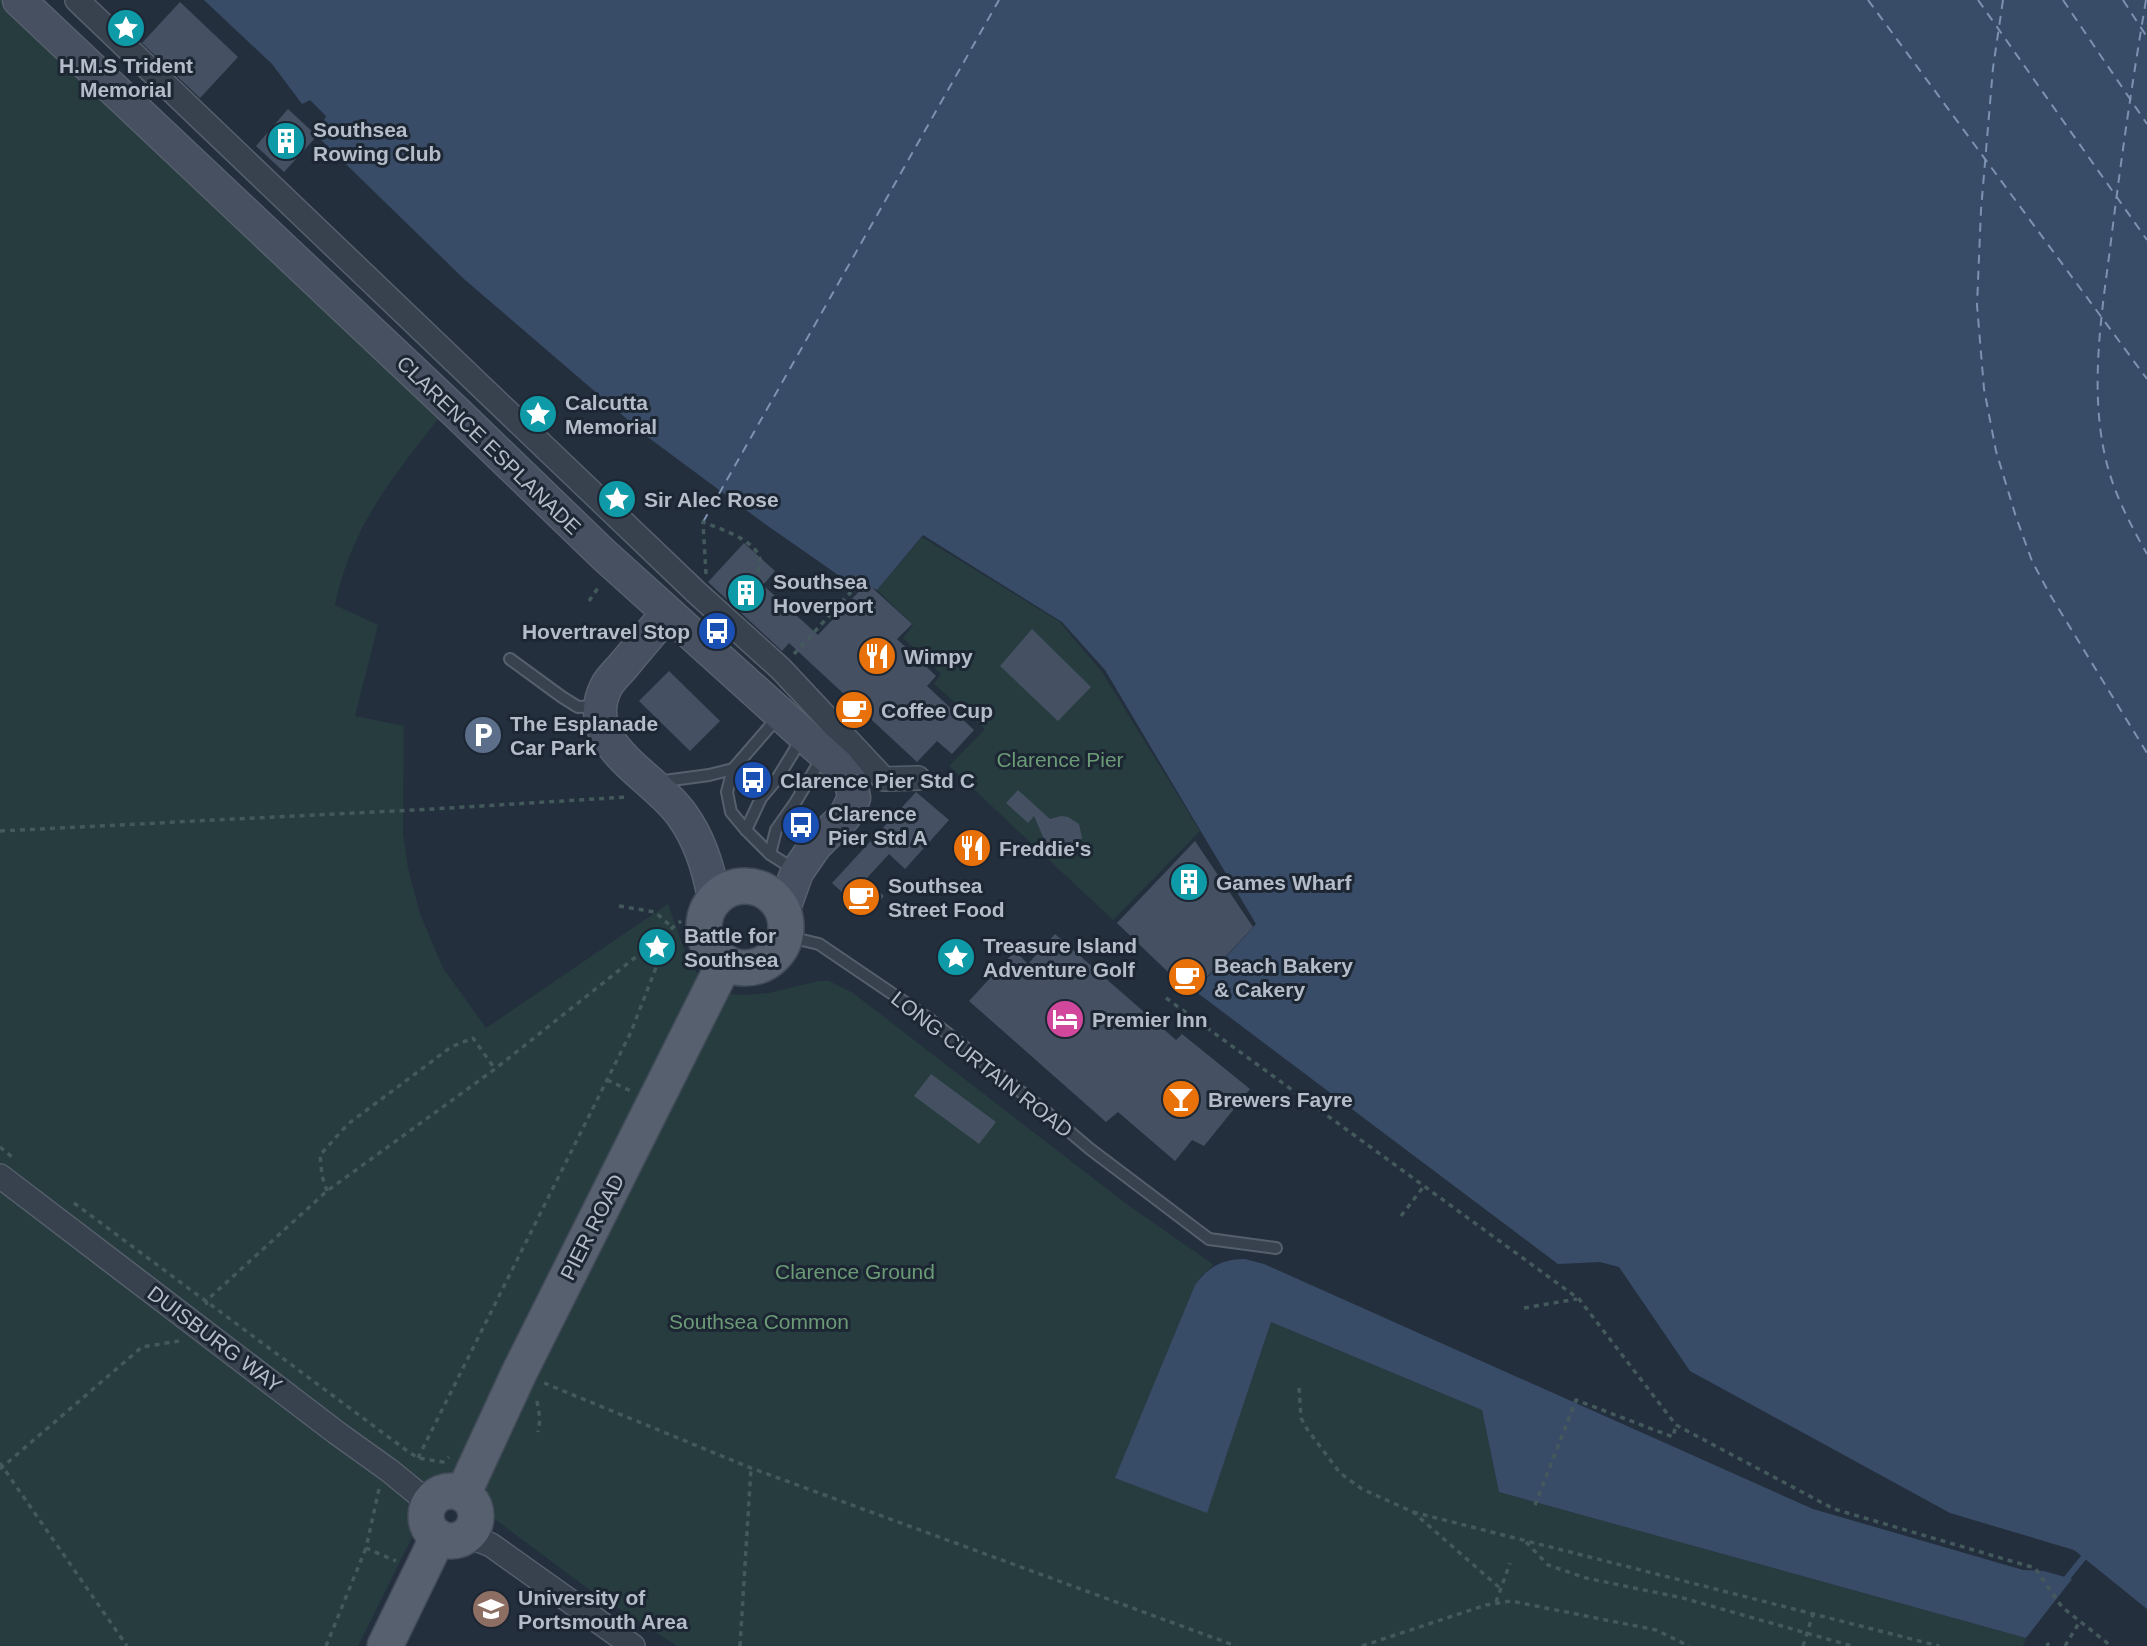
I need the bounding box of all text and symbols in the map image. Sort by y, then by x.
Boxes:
place icon: H.M.S Trident Memorial [105,7,147,49]
place label: H.M.S Trident Memorial [59,54,193,101]
place label: Southsea Rowing Club [313,118,441,165]
building icon: Southsea Rowing Club [265,120,307,162]
street label: CLARENCE ESPLANADE [392,351,586,539]
place label: Calcutta Memorial [565,391,657,438]
place icon: Calcutta Memorial [517,393,559,435]
place icon: Sir Alec Rose [596,478,638,520]
place label: Sir Alec Rose [644,488,779,511]
place label: Southsea Hoverport [773,570,873,617]
building icon: Southsea Hoverport [725,572,767,614]
bus stop icon: Hovertravel Stop [696,610,738,652]
place label: Hovertravel Stop [522,620,690,643]
restaurant icon: Wimpy [856,635,898,677]
place label: Wimpy [904,645,973,668]
cafe icon: Coffee Cup [833,689,875,731]
place label: Coffee Cup [881,699,993,722]
place label: The Esplanade Car Park [510,712,658,759]
parking icon: The Esplanade Car Park [462,714,504,756]
park label: Clarence Pier [996,748,1124,771]
bus stop icon: Clarence Pier Std C [732,759,774,801]
place label: Clarence Pier Std C [780,769,975,792]
place label: Clarence Pier Std A [828,802,928,849]
bus stop icon: Clarence Pier Std A [780,804,822,846]
restaurant icon: Freddie's [951,827,993,869]
place label: Freddie's [999,837,1092,860]
building icon: Games Wharf [1168,861,1210,903]
place label: Games Wharf [1216,871,1352,894]
place label: Southsea Street Food [888,874,1005,921]
cafe icon: Southsea Street Food [840,876,882,918]
place label: Battle for Southsea [684,924,779,971]
place icon: Battle for Southsea [636,926,678,968]
place label: Treasure Island Adventure Golf [983,934,1137,981]
place icon: Treasure Island Adventure Golf [935,936,977,978]
place label: Beach Bakery & Cakery [1214,954,1353,1001]
cafe icon: Beach Bakery & Cakery [1166,956,1208,998]
street label: LONG CURTAIN ROAD [887,986,1077,1142]
hotel icon: Premier Inn [1044,998,1086,1040]
place label: Premier Inn [1092,1008,1208,1031]
bar icon: Brewers Fayre [1160,1078,1202,1120]
place label: Brewers Fayre [1208,1088,1353,1111]
street label: PIER ROAD [556,1170,628,1284]
park label: Clarence Ground [775,1260,935,1283]
street label: DUISBURG WAY [143,1281,287,1397]
park label: Southsea Common [669,1310,849,1333]
place label: University of Portsmouth Area [518,1586,688,1633]
school or university icon: University of Portsmouth Area [470,1588,512,1630]

